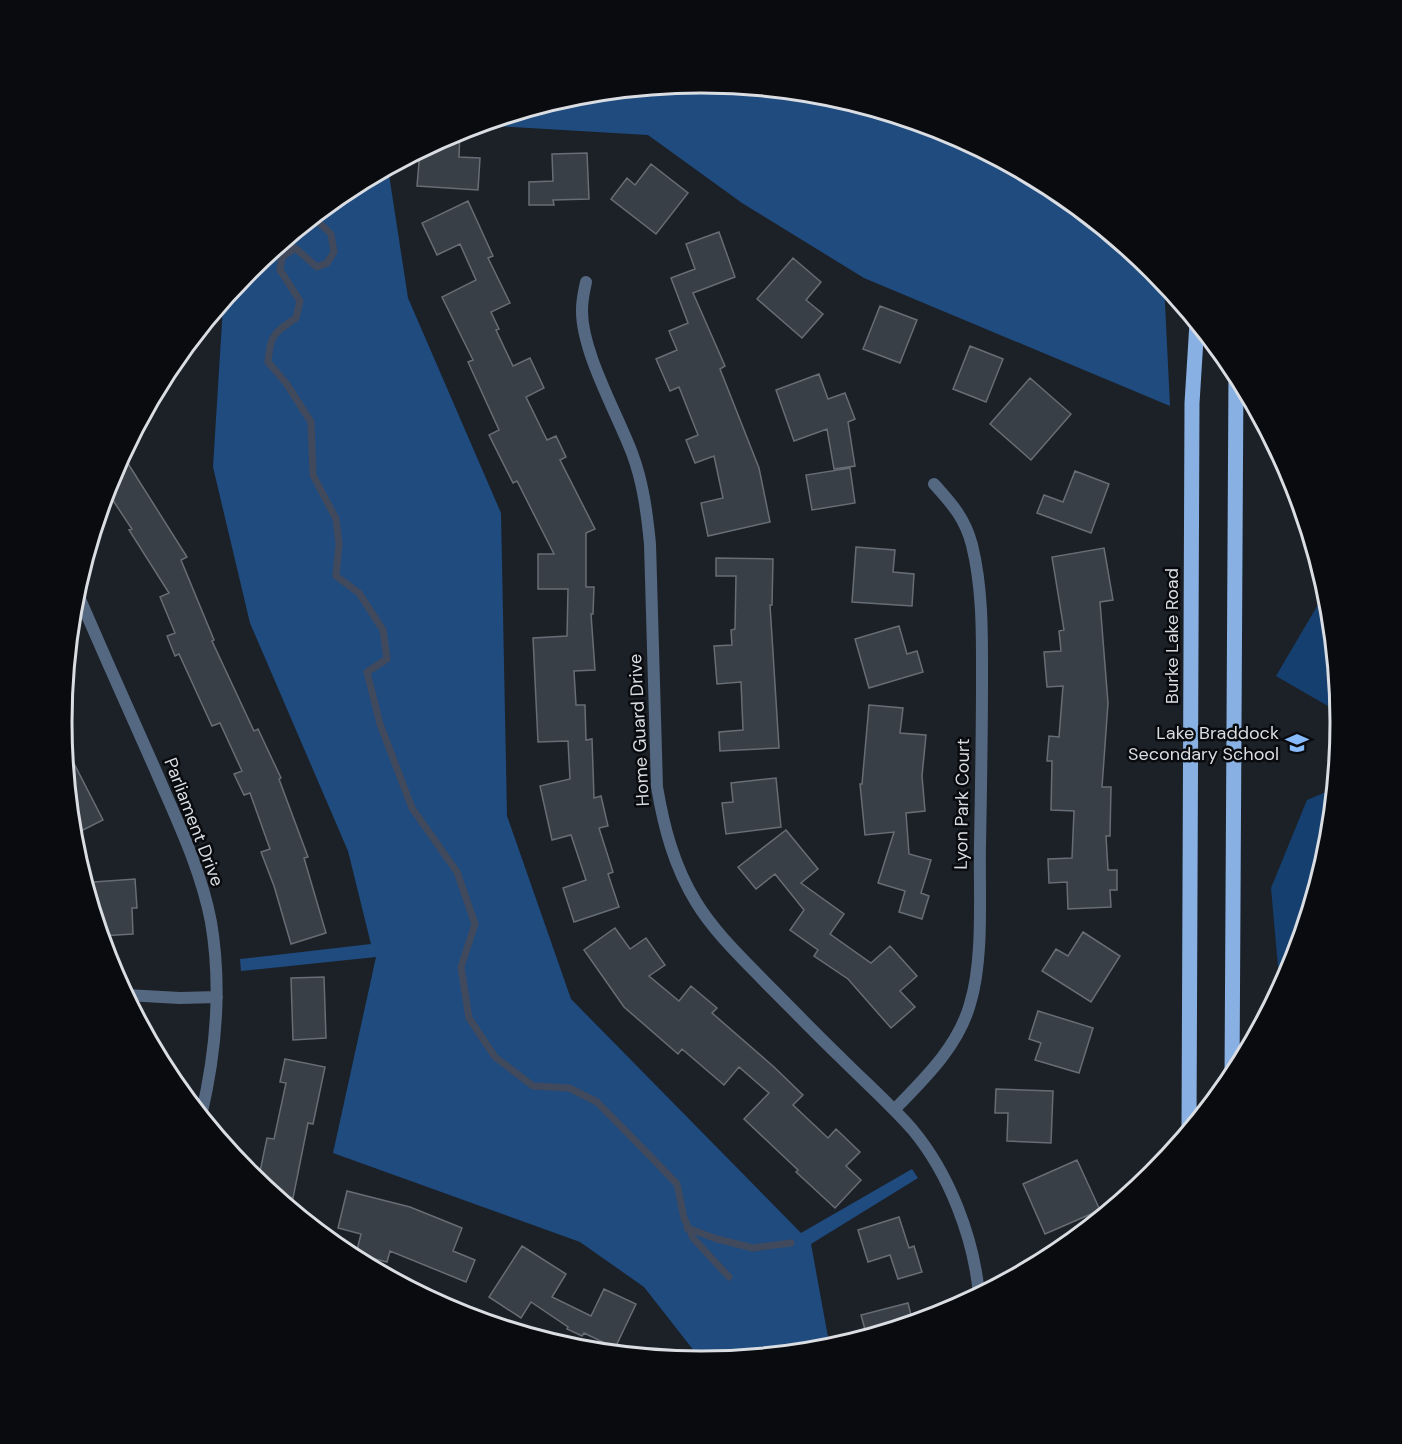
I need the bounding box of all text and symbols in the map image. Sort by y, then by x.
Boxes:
street label: Burke Lake Road [1160,568,1184,704]
street label: Home Guard Drive [623,653,655,807]
place label: Lake Braddock Secondary School [1128,721,1279,766]
school or university icon: Lake Braddock Secondary School [1284,730,1310,756]
street label: Lyon Park Court [949,738,975,870]
street label: Parliament Drive [158,754,230,890]

